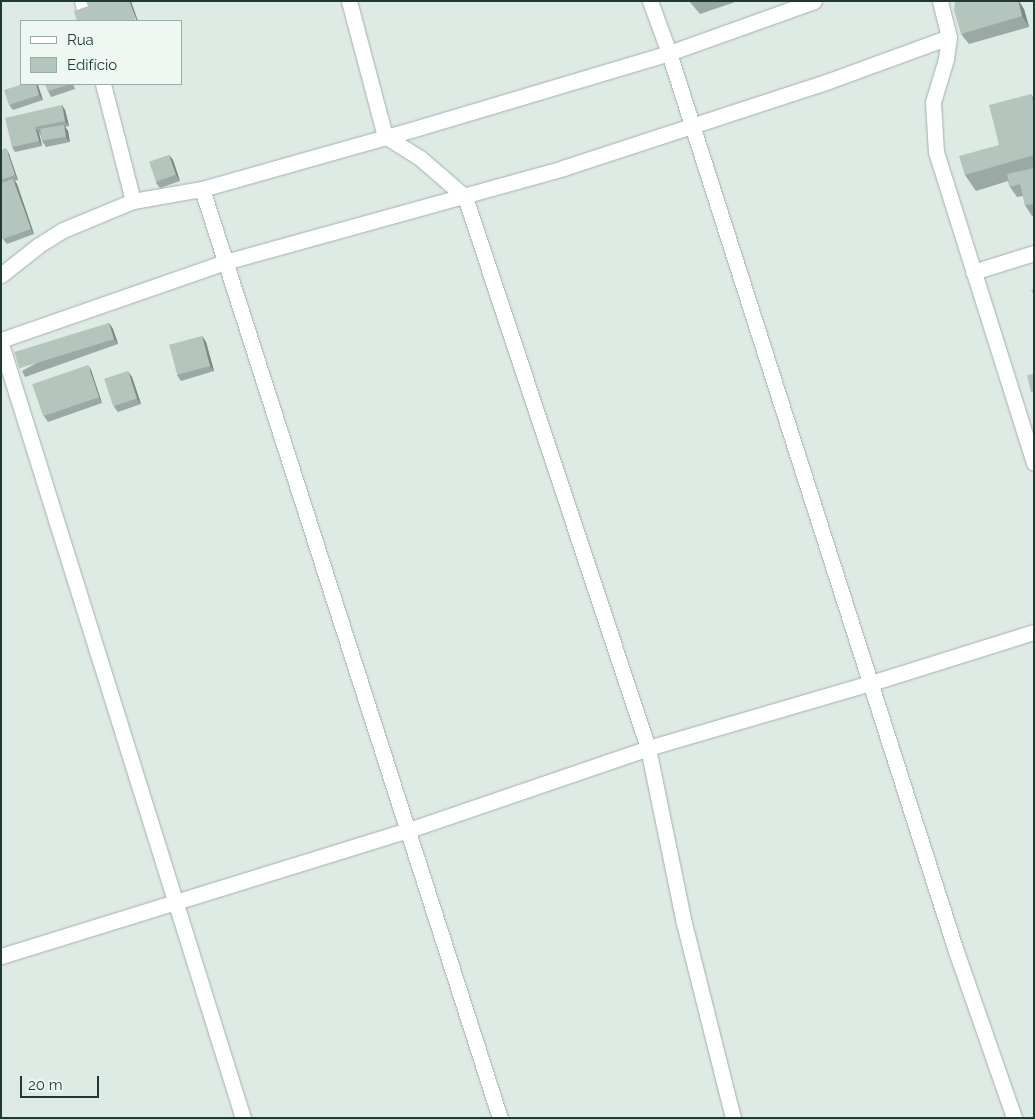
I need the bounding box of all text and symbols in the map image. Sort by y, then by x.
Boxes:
legend [20,20,182,85]
text: Rua [67,31,94,49]
text: Edifício [67,56,117,74]
scale bar [22,1066,101,1098]
text: 20 m [28,1076,63,1094]

